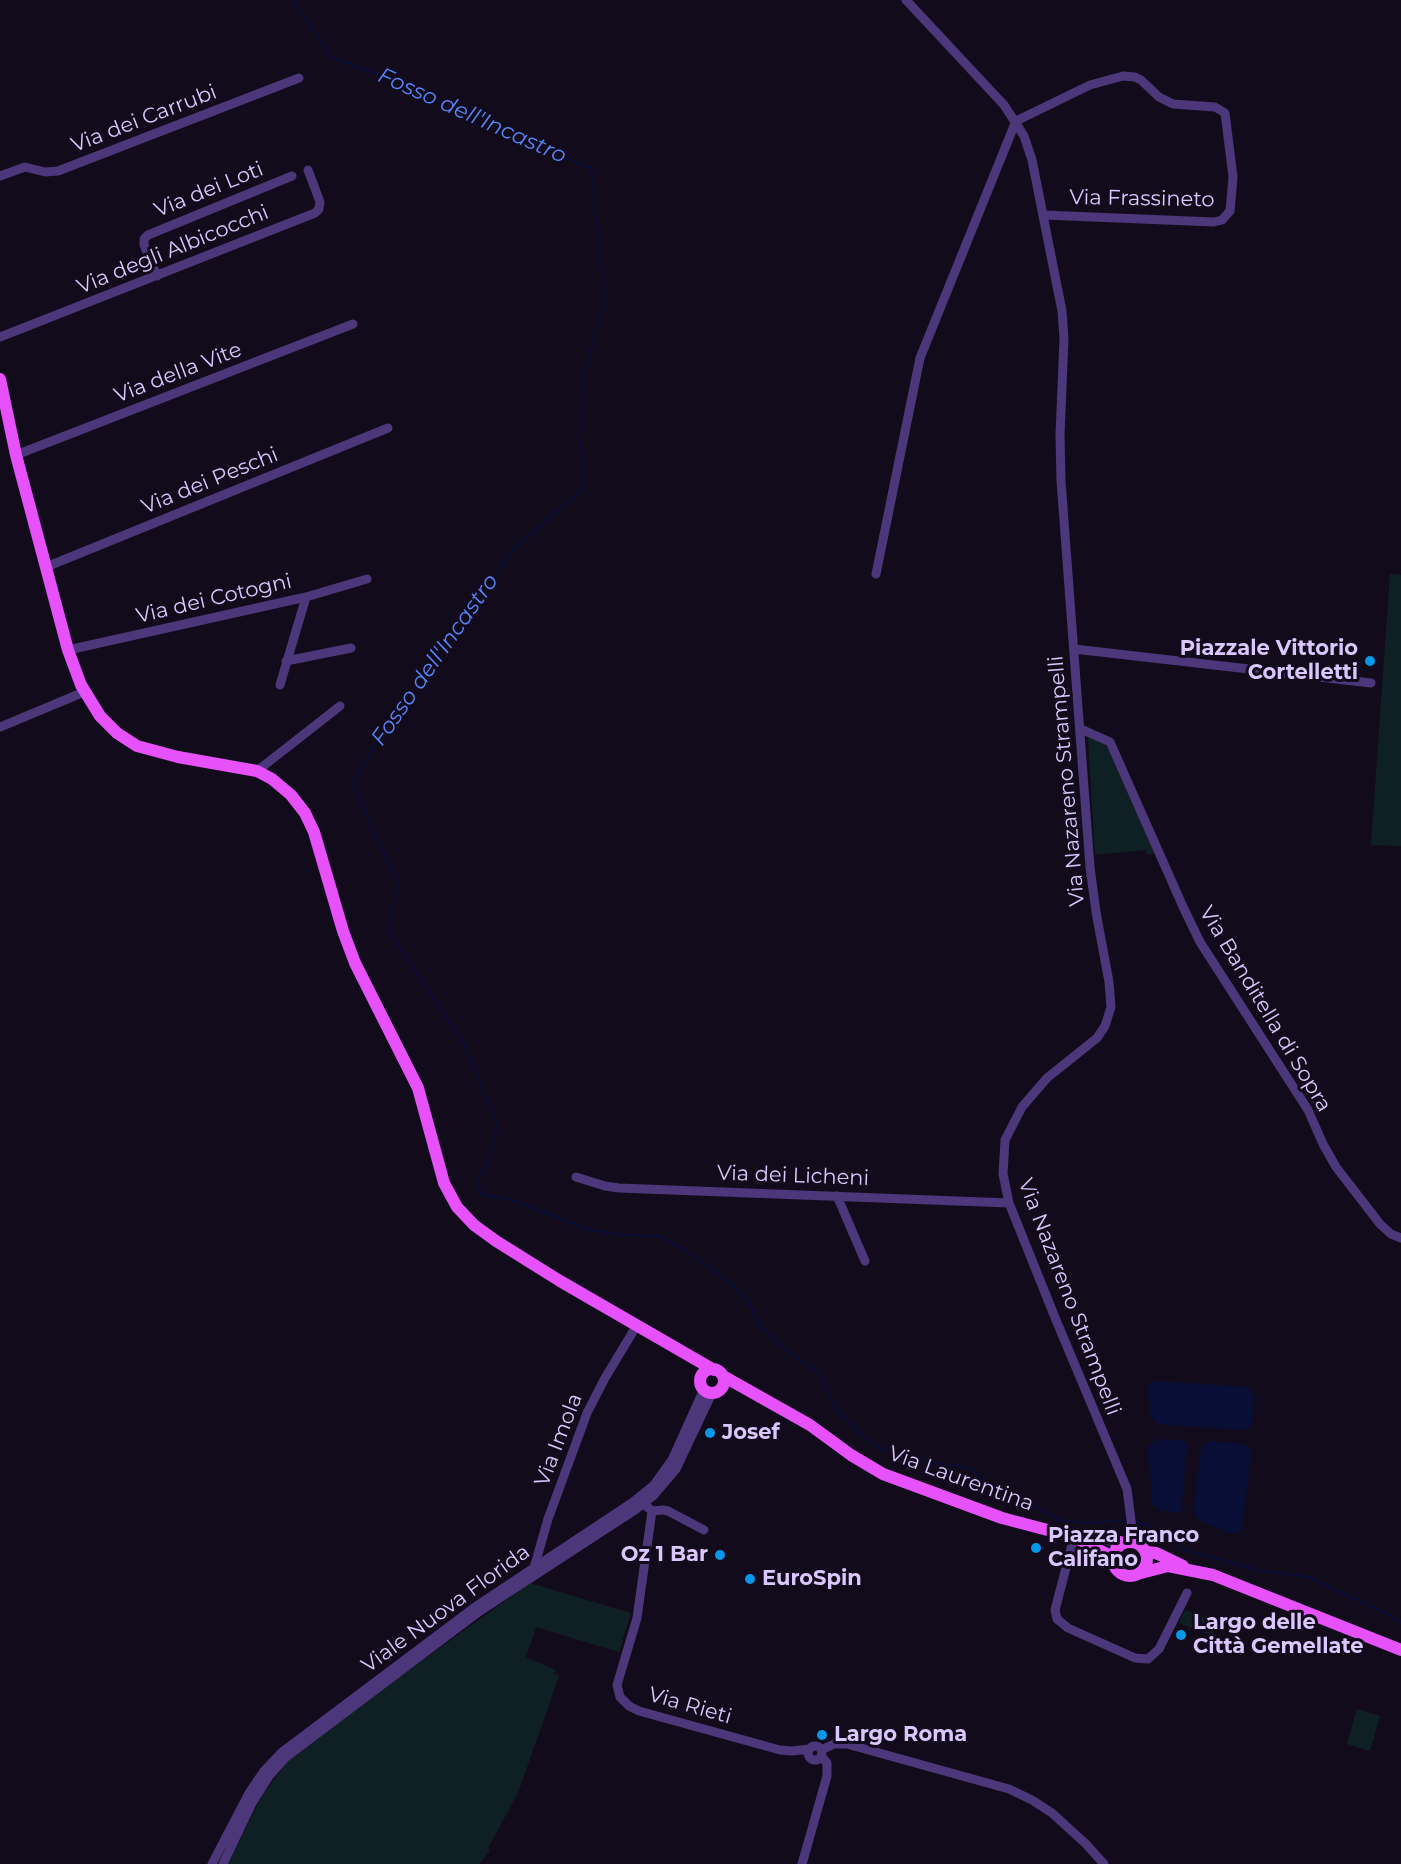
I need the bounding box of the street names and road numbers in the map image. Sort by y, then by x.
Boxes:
street label: Via dei Carrubi [68,80,220,158]
street label: Via dei Loti [151,157,267,223]
street label: Via Frassineto [1069,185,1215,213]
street label: Via degli Albicocchi [73,200,273,300]
street label: Via della Vite [111,337,245,409]
street label: Via dei Peschi [138,442,282,520]
street label: Via dei Cotogni [134,569,294,629]
street label: Via Nazareno Strampelli [1043,655,1091,907]
street label: Via Banditella di Sopra [1194,902,1336,1116]
street label: Via dei Licheni [716,1161,870,1191]
street label: Via Nazareno Strampelli [1012,1175,1126,1419]
street label: Via Imola [530,1390,588,1490]
street label: Via Laurentina [885,1441,1037,1517]
street label: Viale Nuova Florida [357,1540,535,1678]
street label: Via Rieti [645,1682,735,1730]

